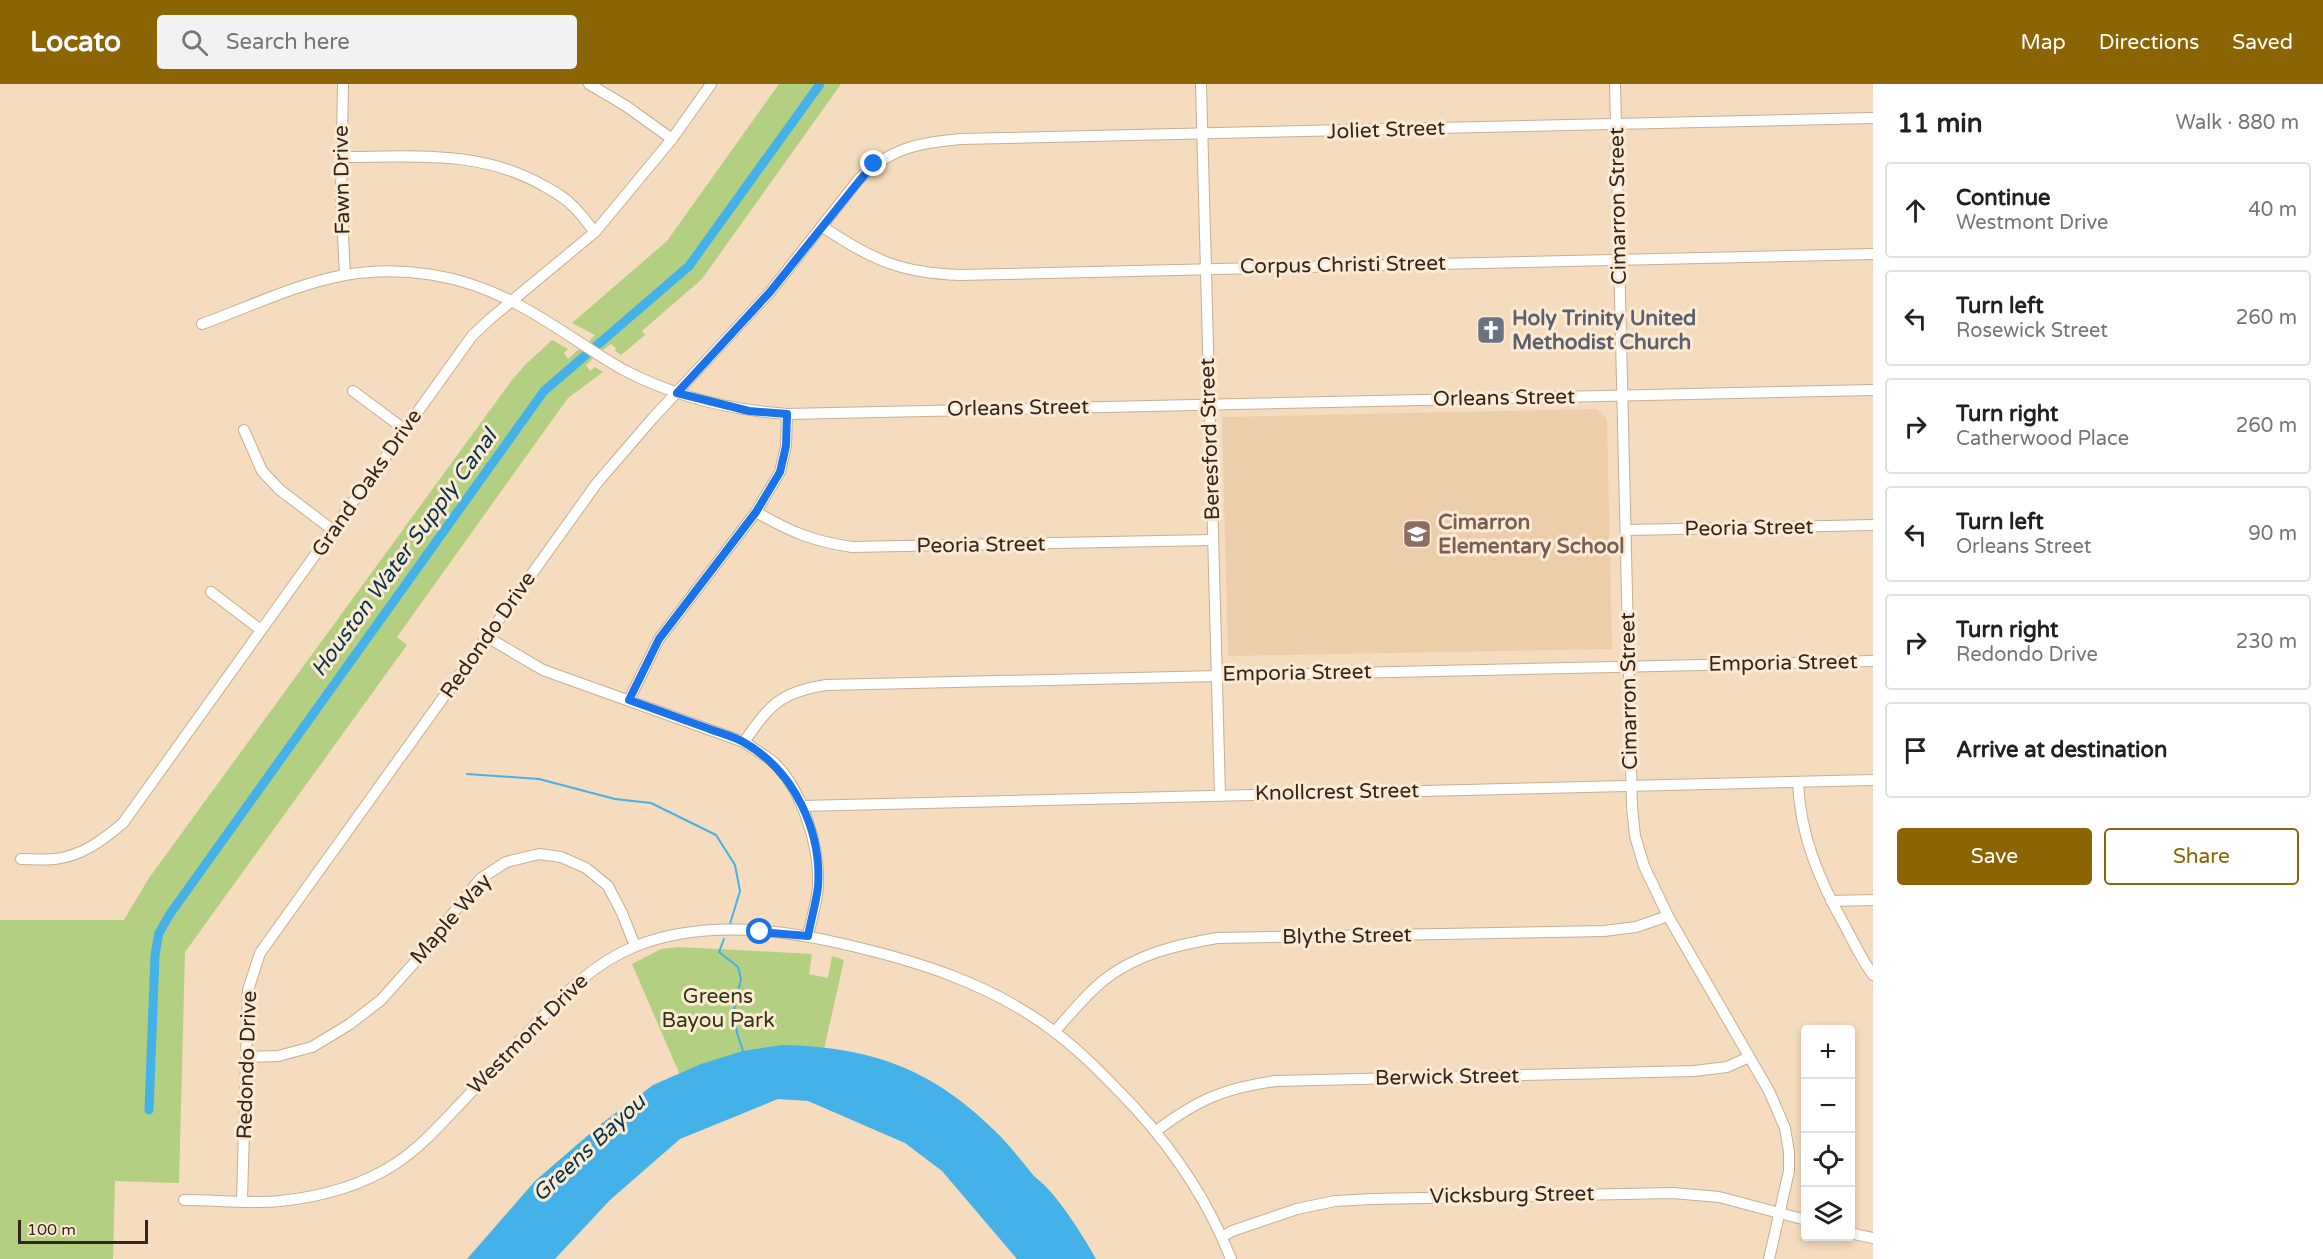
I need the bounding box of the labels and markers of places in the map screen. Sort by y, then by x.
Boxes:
place label: Holy Trinity United Methodist Church [1512,306,1696,355]
church icon: Holy Trinity United Methodist Church [1475,314,1507,346]
place label: Cimarron Elementary School [1438,510,1625,559]
school or university icon: Cimarron Elementary School [1401,518,1433,550]

